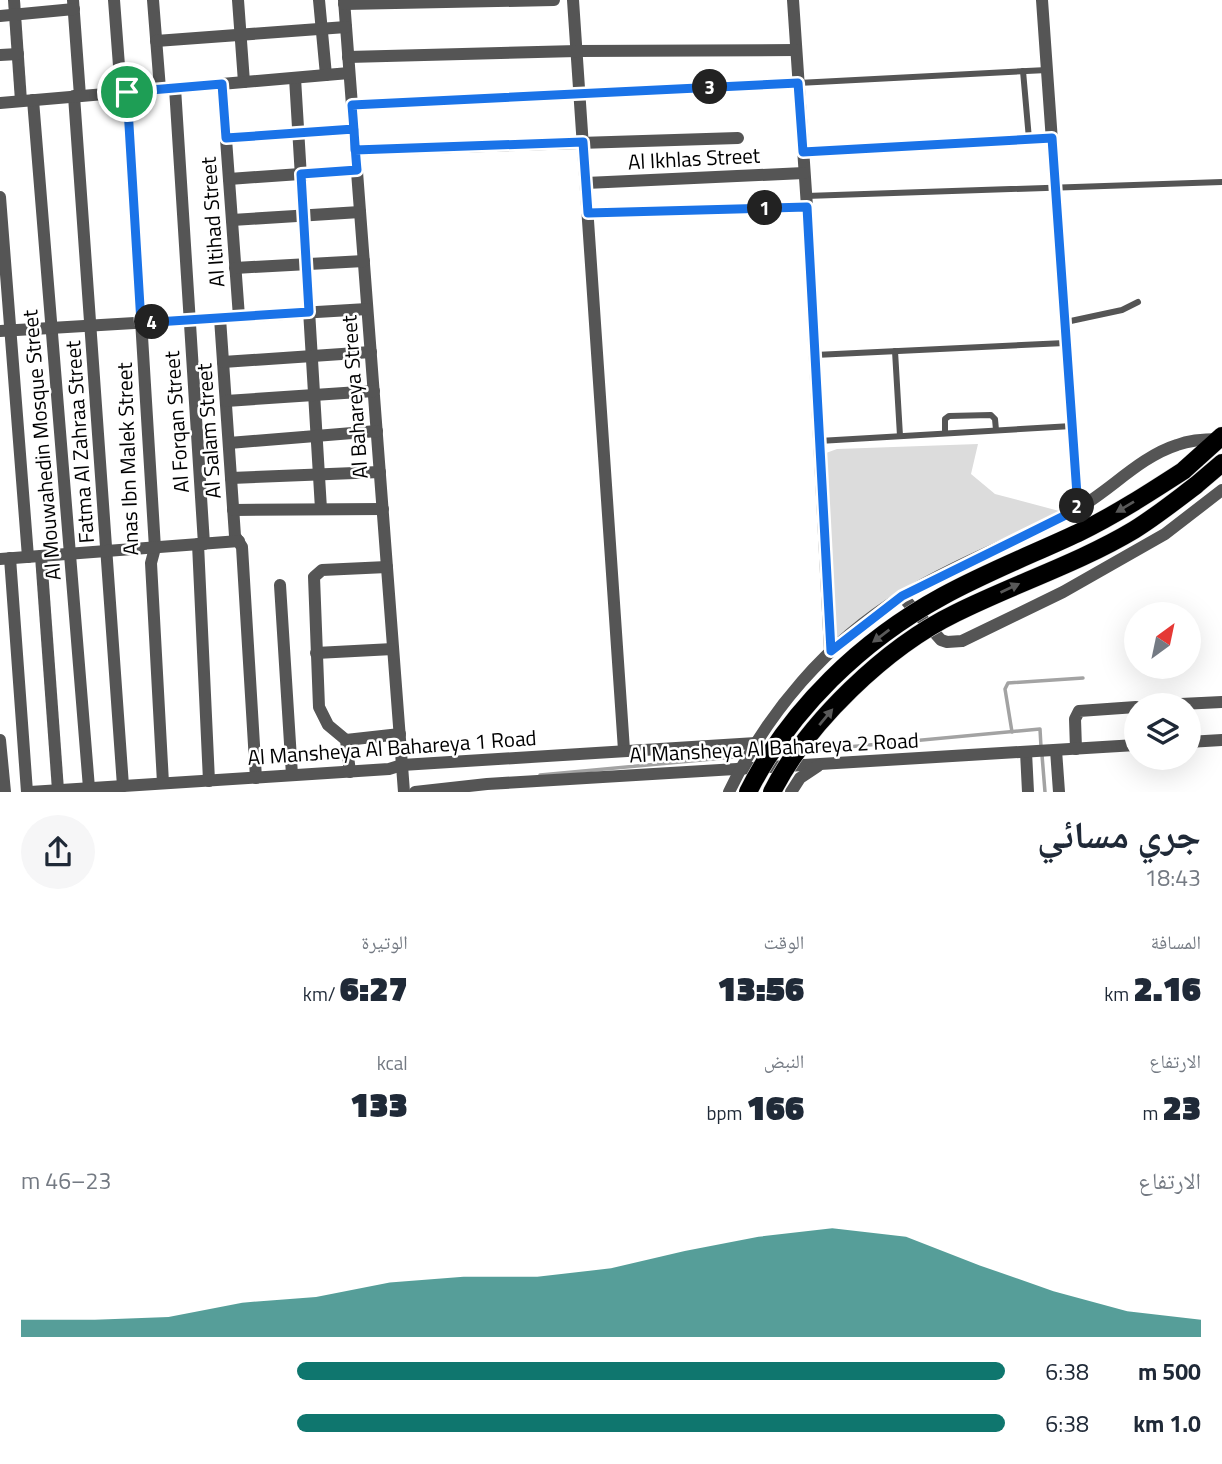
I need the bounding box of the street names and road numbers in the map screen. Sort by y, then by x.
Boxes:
street label: Al Ikhlas Street [627,139,762,177]
street label: Al Itihad Street [191,155,233,288]
street label: Al Mouwahedin Mosque Street [13,308,69,582]
street label: Al Bahareya Street [332,314,376,480]
street label: Fatma Al Zahraa Street [56,339,102,544]
street label: Al Forqan Street [155,349,197,494]
street label: Anas Ibn Malek Street [108,361,146,556]
street label: Al Salam Street [187,362,229,500]
street label: Al Mansheya Al Bahareya 1 Road [246,721,538,773]
street label: Al Mansheya Al Bahareya 2 Road [628,723,919,771]

